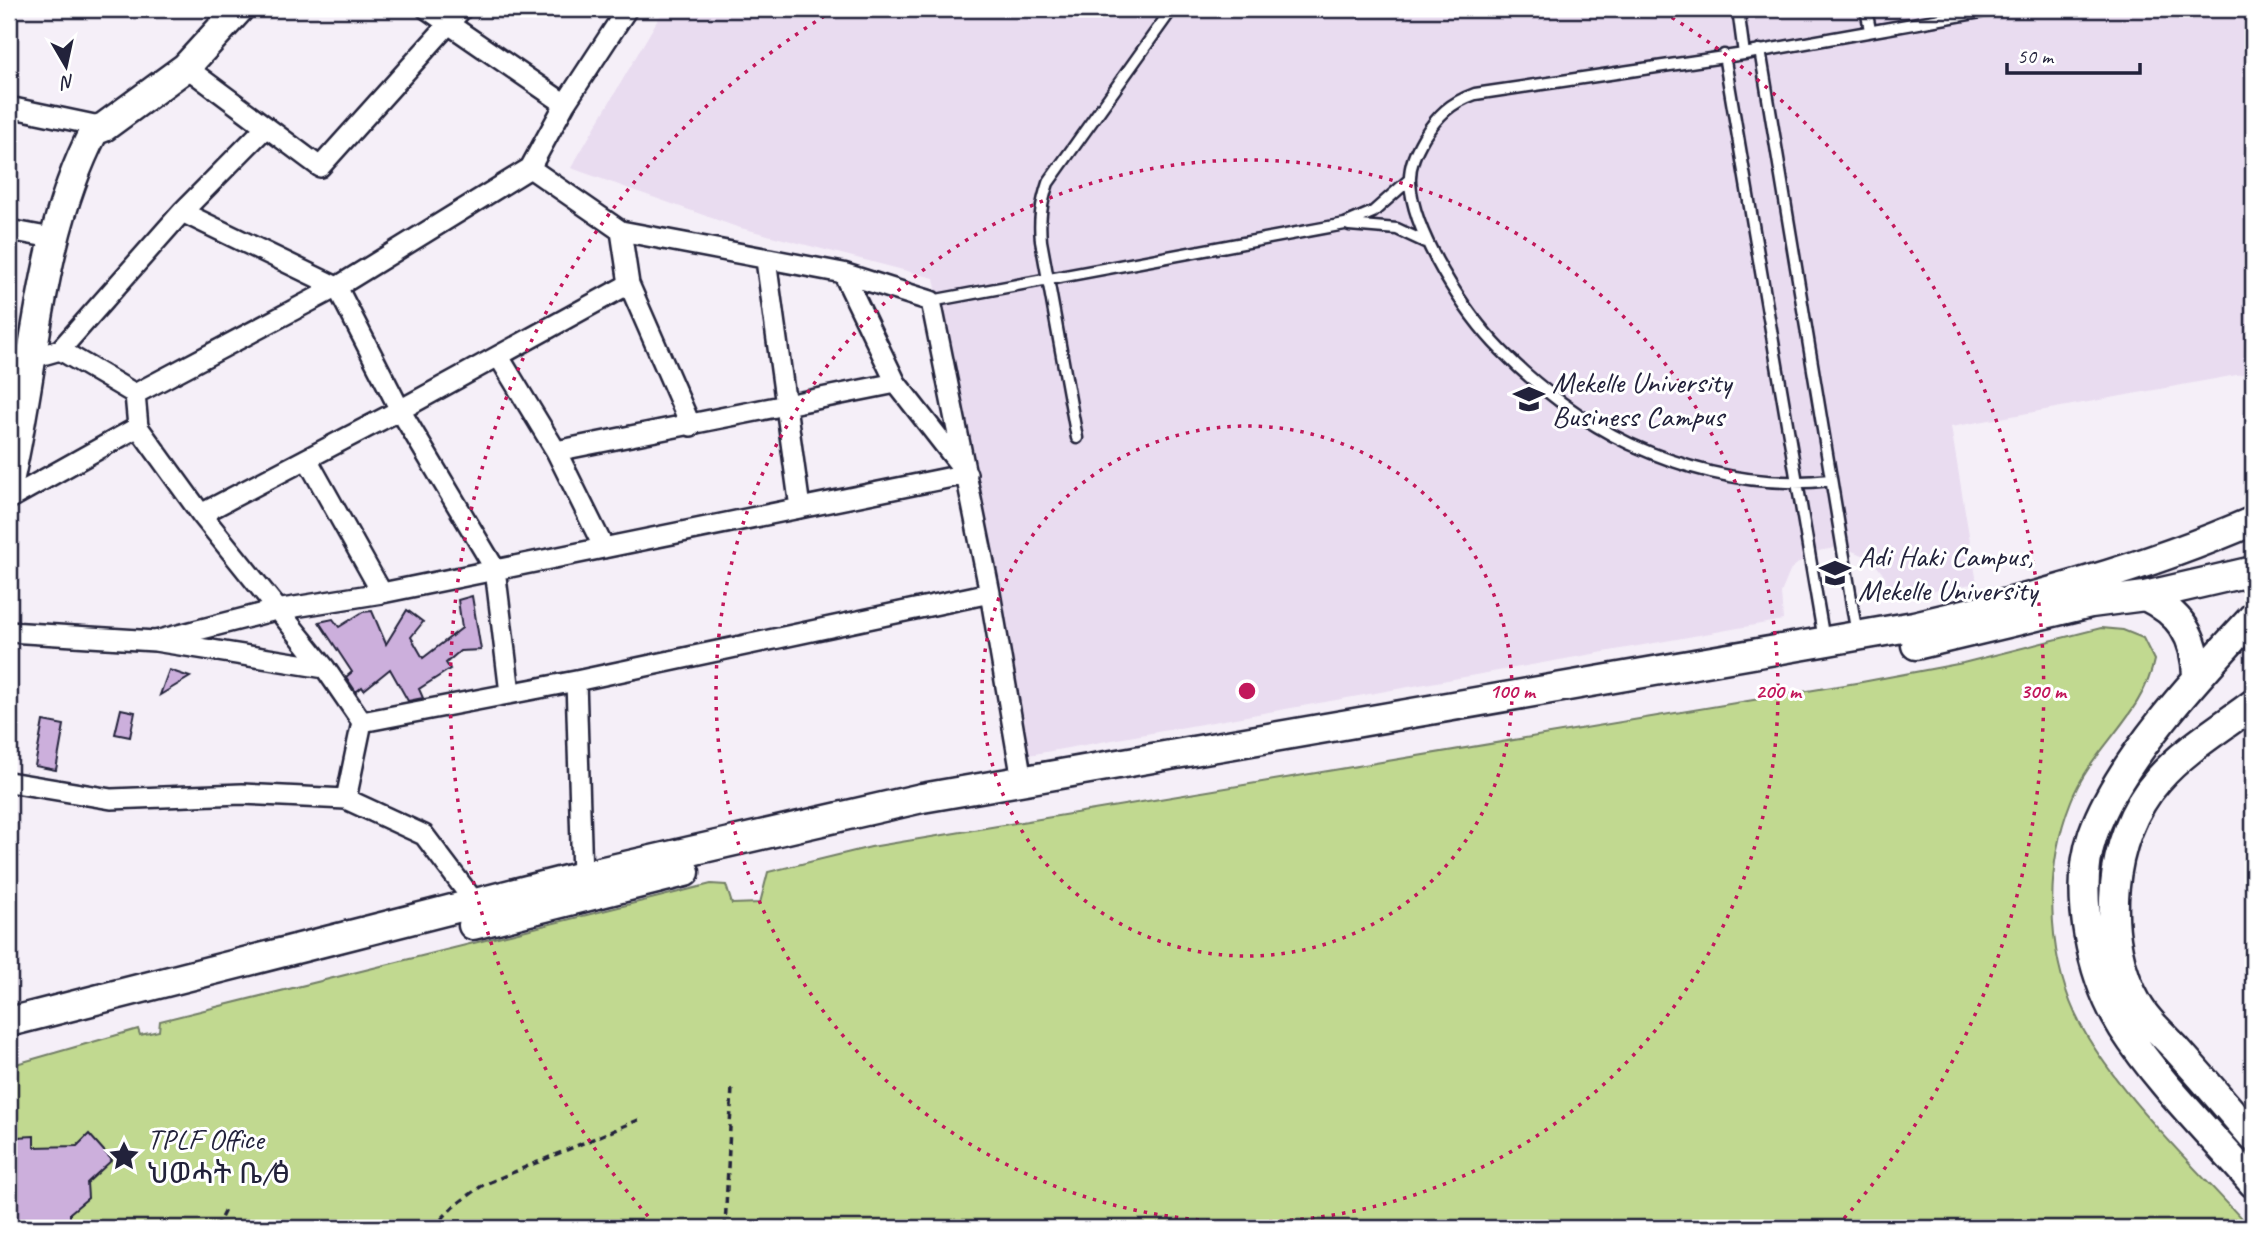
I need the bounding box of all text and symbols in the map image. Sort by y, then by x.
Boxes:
north arrow [32,32,102,102]
scale bar [2007,32,2140,76]
text: 50 m [2017,43,2055,69]
text: N [58,69,76,95]
place label: Mekelle University Business Campus [1552,363,1734,435]
school or university icon: Mekelle University Business Campus [1512,382,1546,416]
place label: Adi Haki Campus, Mekelle University [1858,537,2040,609]
school or university icon: Adi Haki Campus, Mekelle University [1818,556,1852,590]
text: 100 m [1489,678,1537,704]
text: 200 m [1755,678,1803,704]
text: 300 m [2020,678,2068,704]
centre of rings [1235,679,1259,703]
place label: TPLF Office ህወሓት ቤ/ፅ [147,1120,290,1192]
place icon: TPLF Office ህወሓት ቤ/ፅ [107,1139,141,1173]

